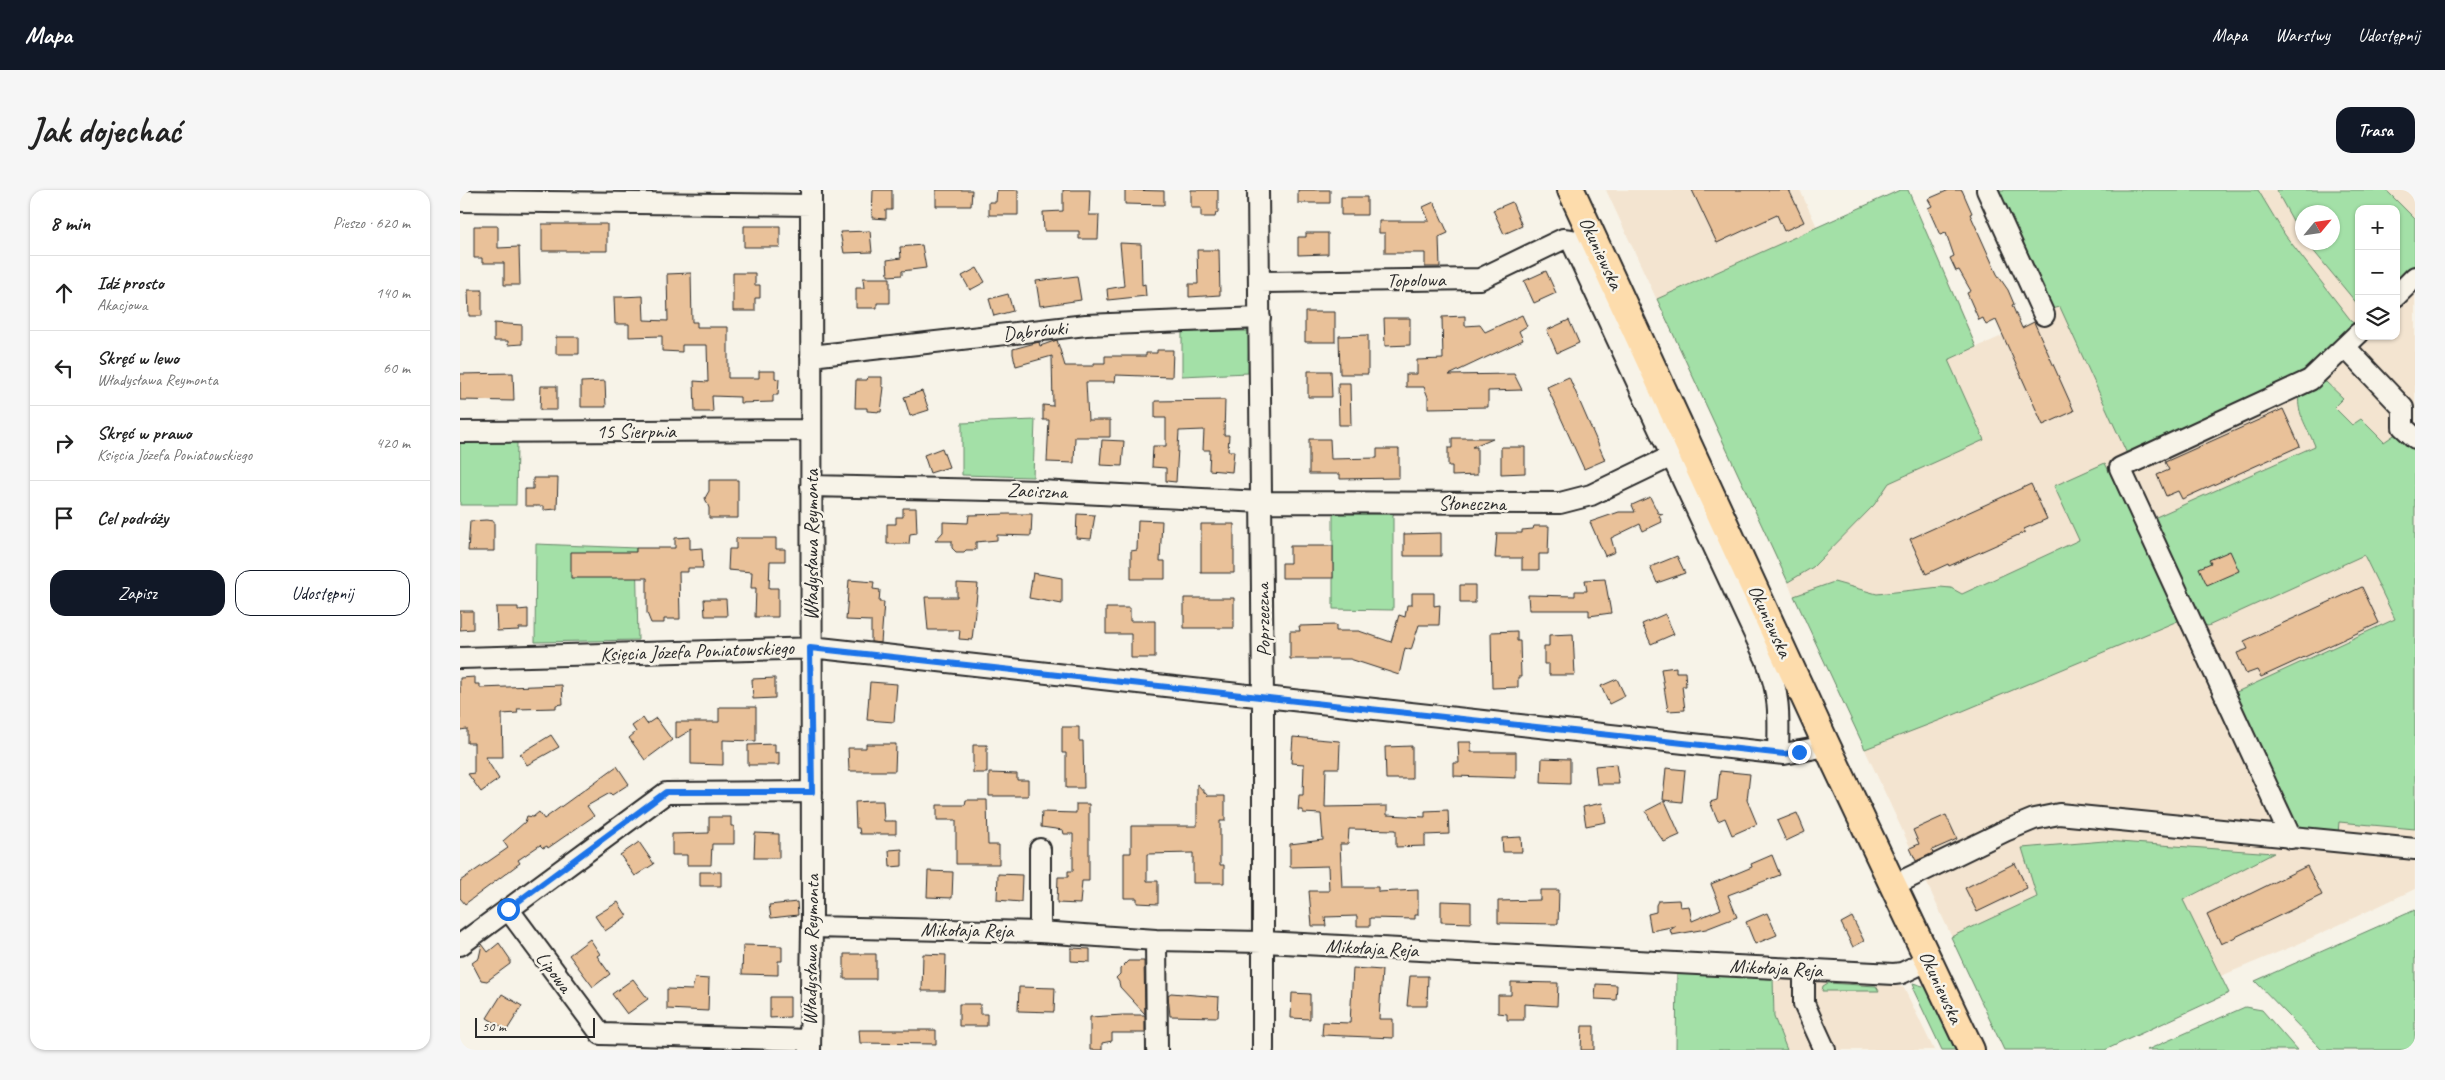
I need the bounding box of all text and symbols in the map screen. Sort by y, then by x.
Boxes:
text: Mapa [25,20,72,50]
text: Mapa [2212,24,2247,46]
text: Warstwy [2275,24,2330,46]
text: Udostępnij [2358,24,2420,46]
button: Trasa [2336,107,2415,153]
text: Jak dojechać [30,108,181,153]
north arrow [2295,205,2340,250]
map controls [2355,205,2400,340]
button: + [2355,205,2400,250]
text: 8 min [50,210,90,236]
text: Pieszo · 620 m [333,213,410,233]
street label: Okuniewska [1573,213,1629,295]
button: − [2355,250,2400,295]
street label: Topolowa [1387,267,1447,293]
text: Idź prosto [97,271,164,295]
icon: ahead [50,279,78,307]
text: 140 m [376,283,410,303]
text: Akacjowa [97,295,147,315]
button: layers [2355,295,2400,340]
street label: Dąbrówki [1002,315,1071,347]
text: Skręć w lewo [97,346,179,370]
icon: left [50,354,78,382]
text: 60 m [383,358,410,378]
text: Władysława Reymonta [97,370,218,390]
street label: 15 Sierpnia [596,419,677,444]
text: Skręć w prawo [97,421,192,445]
icon: right [50,429,78,457]
text: 420 m [376,433,410,453]
text: Księcia Józefa Poniatowskiego [97,445,252,465]
street label: Władysława Reymonta [799,467,824,621]
street label: Zaciszna [1007,477,1069,505]
street label: Słoneczna [1438,491,1507,516]
icon: arrive [50,504,78,532]
text: Cel podróży [97,506,168,530]
button: Zapisz [50,570,225,616]
button: Udostępnij [235,570,410,616]
street label: Poprzeczna [1250,581,1276,657]
street label: Okuniewska [1742,581,1798,663]
street label: Księcia Józefa Poniatowskiego [600,635,795,667]
route end [1788,741,1811,764]
street label: Władysława Reymonta [797,872,825,1026]
route start [497,898,520,921]
street label: Mikołaja Reja [920,917,1015,943]
street label: Mikołaja Reja [1325,933,1420,963]
street label: Lipowa [530,946,579,999]
street label: Okuniewska [1913,947,1969,1029]
street label: Mikołaja Reja [1729,953,1824,983]
scale bar [475,1015,595,1038]
text: 50 m [482,1018,506,1035]

